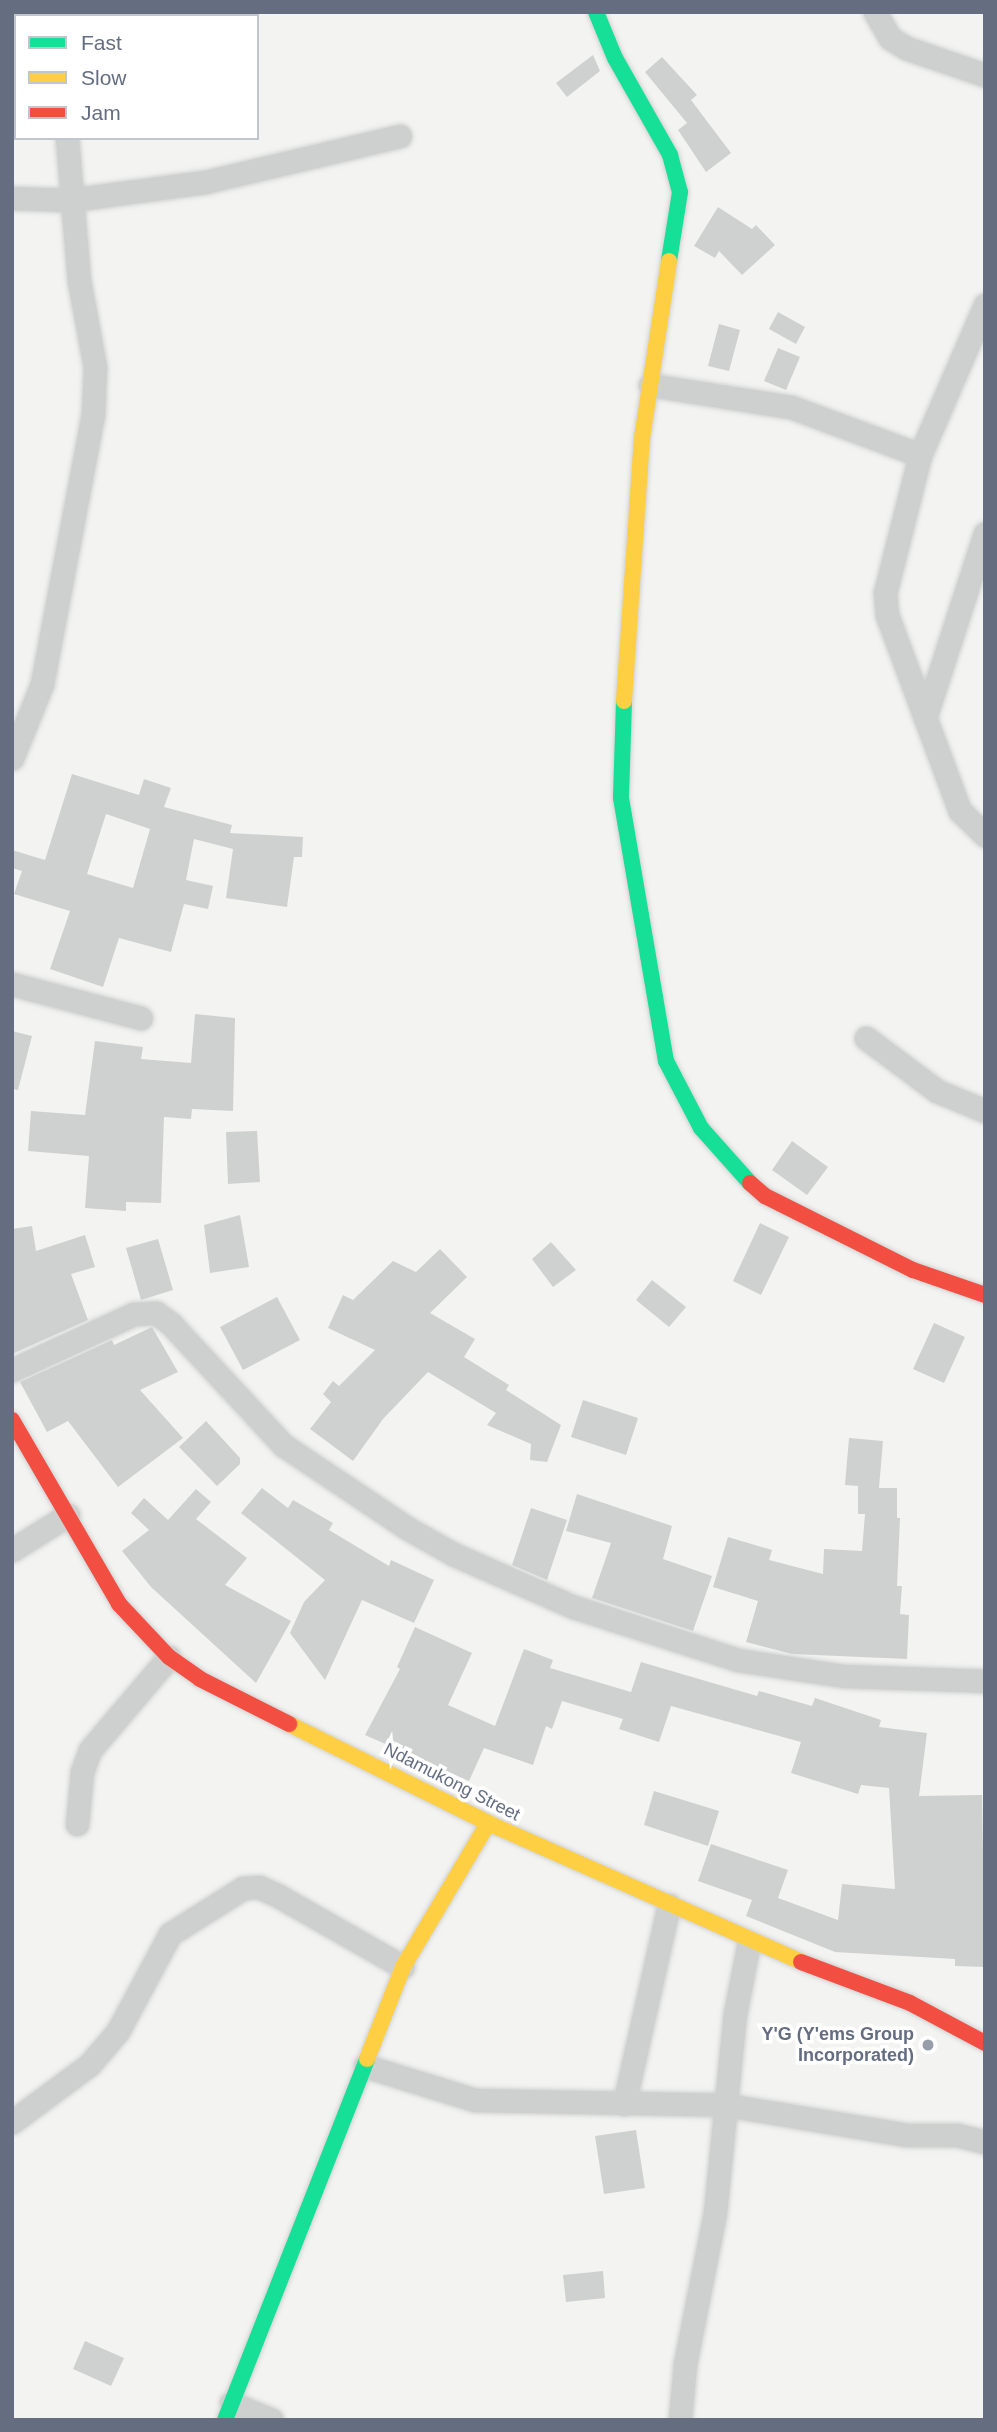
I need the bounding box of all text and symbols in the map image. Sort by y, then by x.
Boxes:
legend [14,14,259,140]
text: Fast [81,31,122,54]
text: Slow [81,66,127,89]
text: Jam [81,101,121,124]
street label: Ndamukong Street [380,1738,524,1826]
place label: Y'G (Y'ems Group Incorporated) [761,2024,914,2066]
marker: Y'G (Y'ems Group Incorporated) [920,2037,936,2053]

